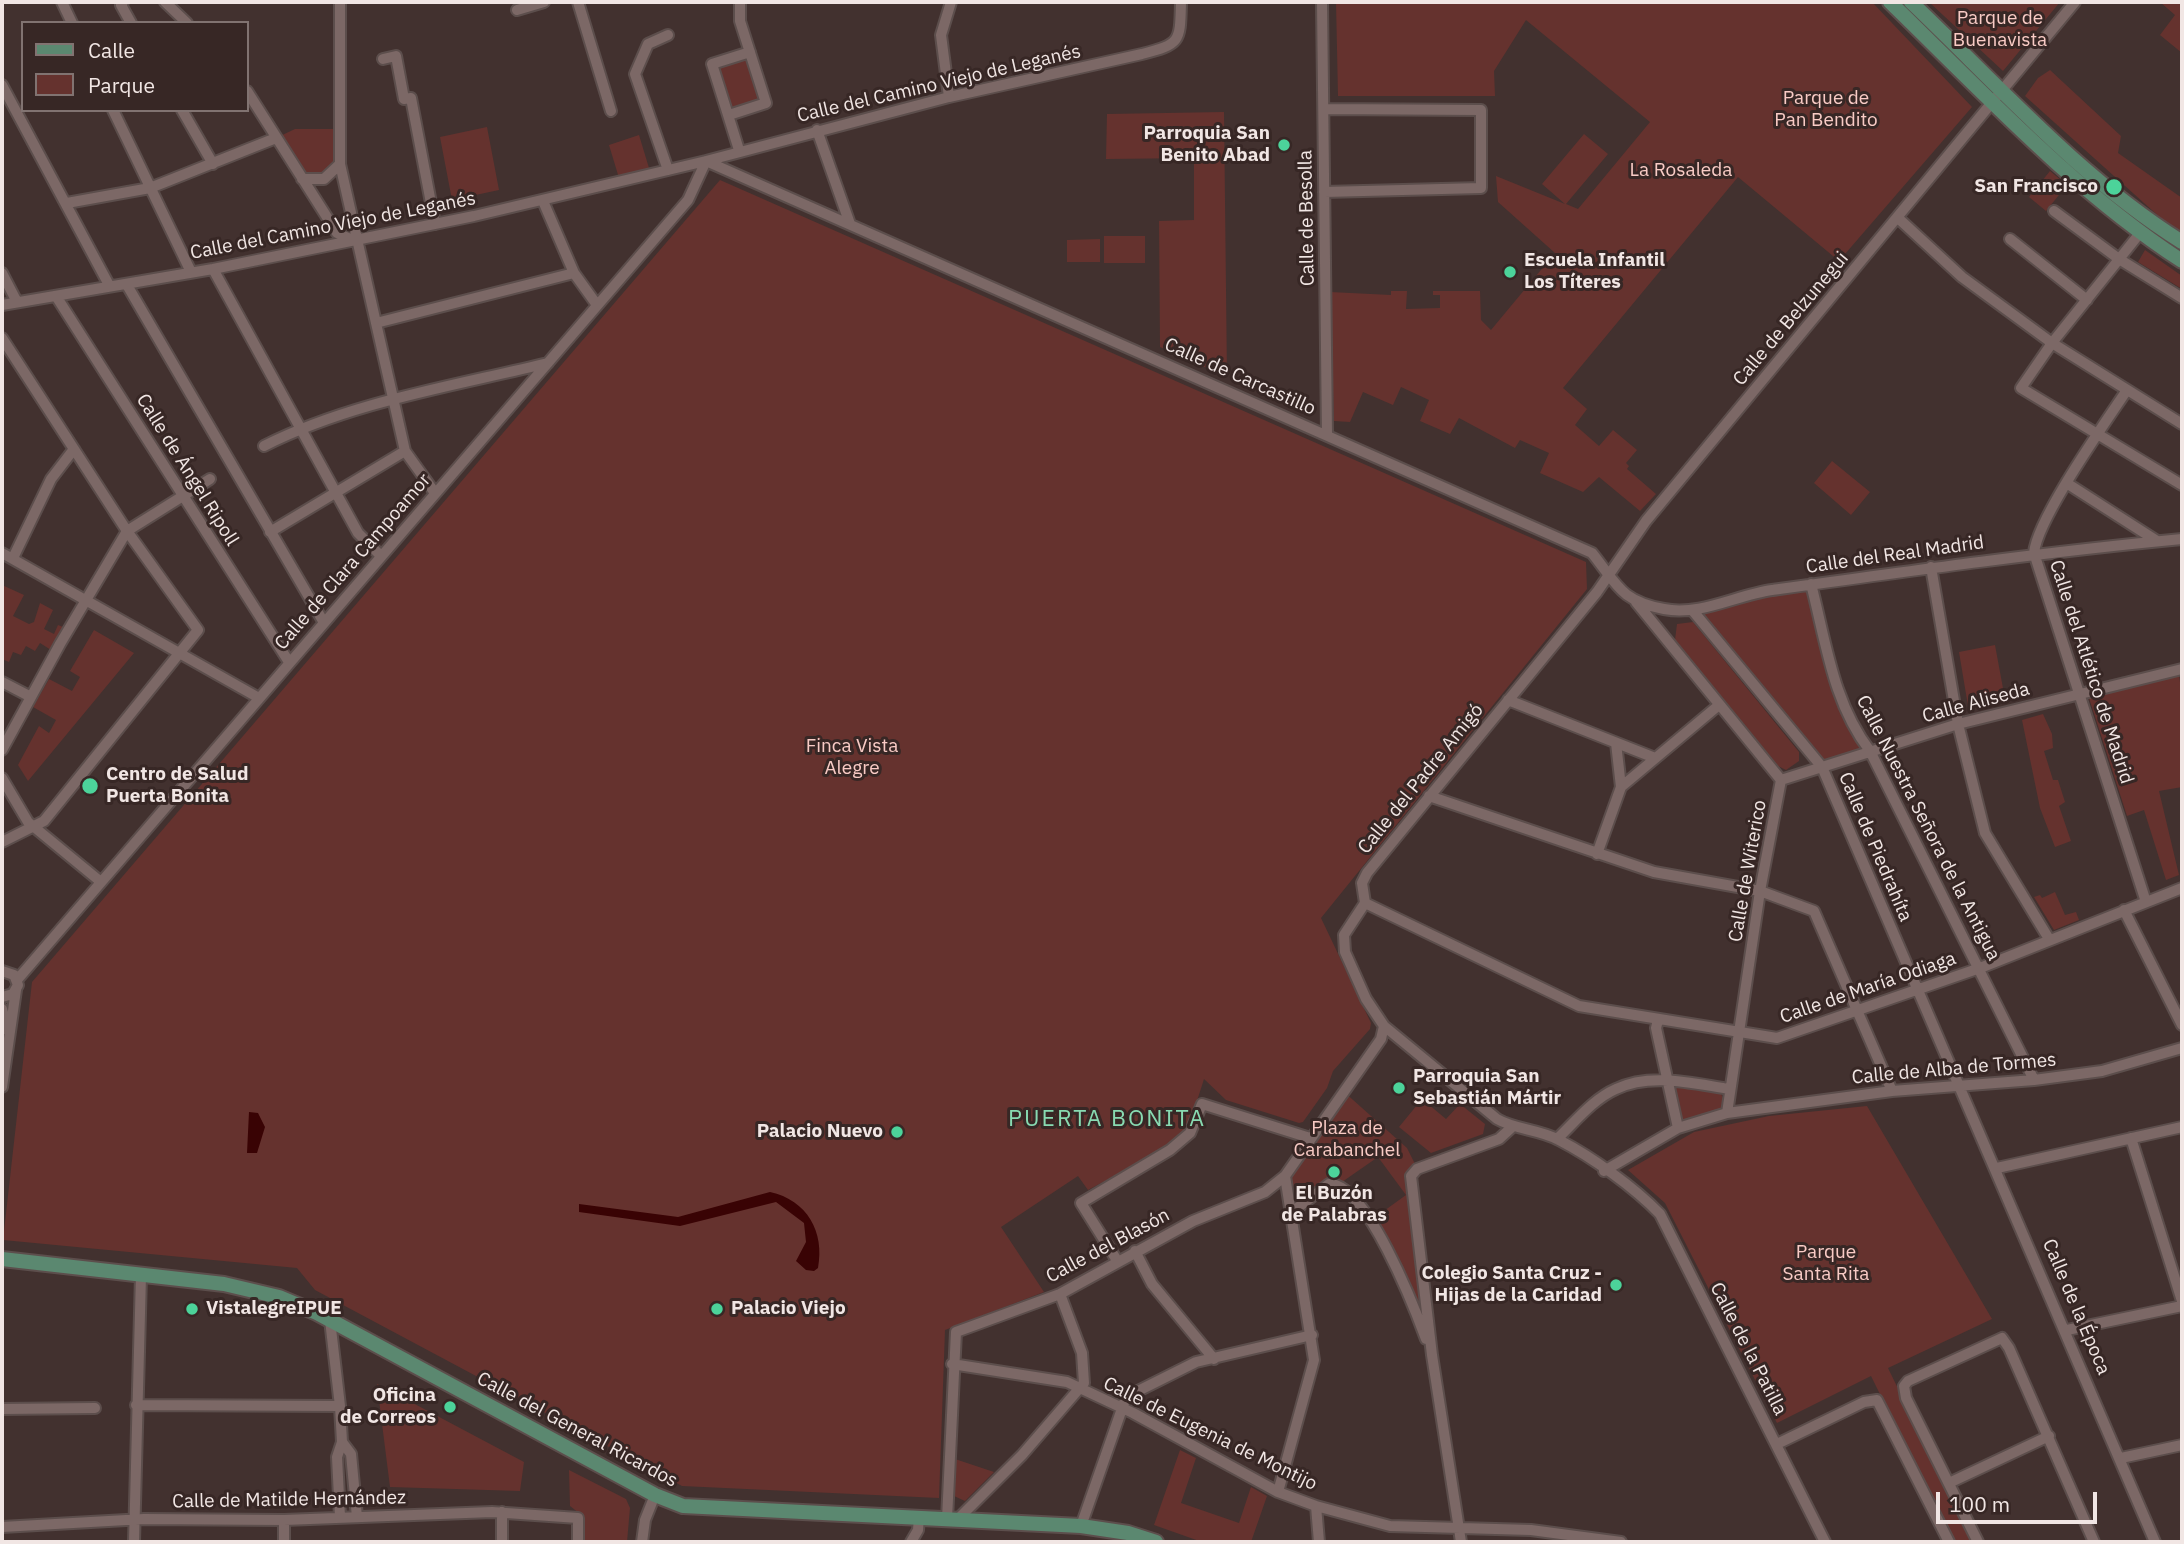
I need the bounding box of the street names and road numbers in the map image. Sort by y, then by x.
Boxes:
street label: Calle del Camino Viejo de Leganés [795,40,1083,128]
street label: Calle de Besolla [1294,150,1320,286]
street label: Calle del Camino Viejo de Leganés [188,187,478,265]
street label: Calle de Belzunegui [1728,248,1854,390]
street label: Calle de Carcastillo [1161,333,1319,421]
street label: Calle de Ángel Ripoll [131,390,243,550]
street label: Calle de Clara Campoamor [270,469,436,655]
street label: Calle del Real Madrid [1804,531,1986,579]
street label: Calle del Atlético de Madrid [2044,557,2138,787]
street label: Calle Aliseda [1920,678,2032,728]
street label: Calle Nuestra Señora de la Antigua [1851,692,2005,964]
street label: Calle del Padre Amigó [1353,699,1489,859]
street label: Calle de Piedrahíta [1833,769,1917,925]
street label: Calle de Witerico [1724,798,1772,944]
street label: Calle de María Odiaga [1777,947,1959,1029]
street label: Calle de Alba de Tormes [1851,1049,2057,1089]
street label: Calle del Blasón [1042,1204,1174,1288]
street label: Calle de la Época [2037,1236,2115,1378]
street label: Calle de la Patilla [1705,1279,1791,1419]
street label: Calle del General Ricardos [473,1367,681,1493]
street label: Calle de Eugenia de Montijo [1099,1372,1321,1496]
street label: Calle de Matilde Hernández [172,1487,406,1513]

